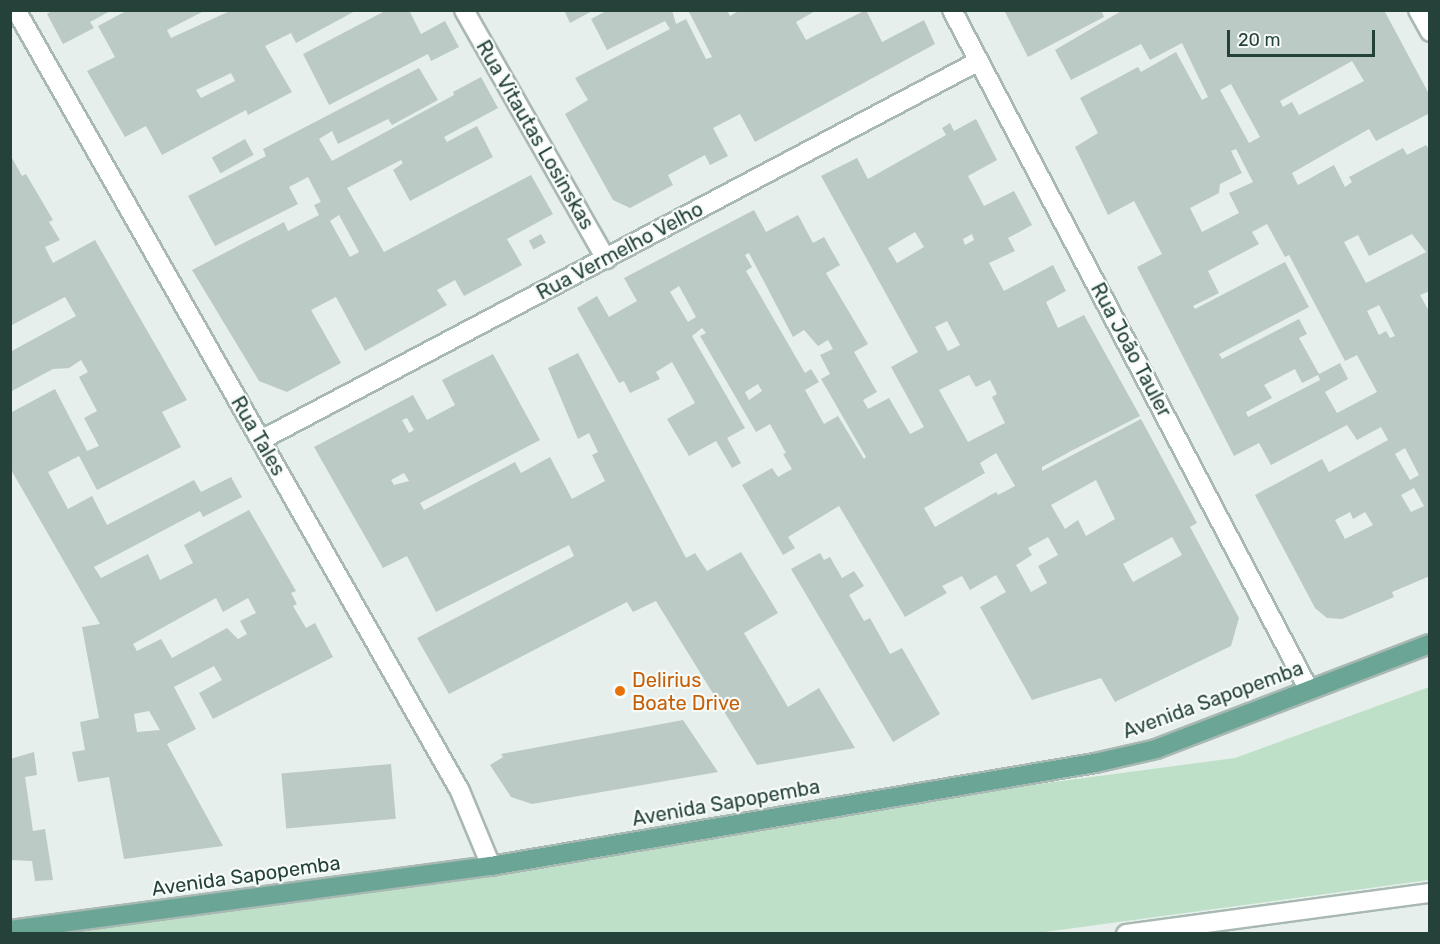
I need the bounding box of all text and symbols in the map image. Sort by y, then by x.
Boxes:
scale bar [1230,18,1378,56]
text: 20 m [1238,29,1280,51]
street label: Rua Vitautas Losinskas [471,36,599,234]
street label: Rua Vermelho Velho [532,197,708,305]
street label: Rua João Tauler [1085,279,1177,421]
street label: Rua Tales [226,392,290,480]
street label: Avenida Sapopemba [1120,656,1306,744]
place label: Delirius Boate Drive [632,668,740,715]
marker: Delirius Boate Drive [613,684,627,698]
street label: Avenida Sapopemba [630,775,822,831]
street label: Avenida Sapopemba [150,851,342,901]

